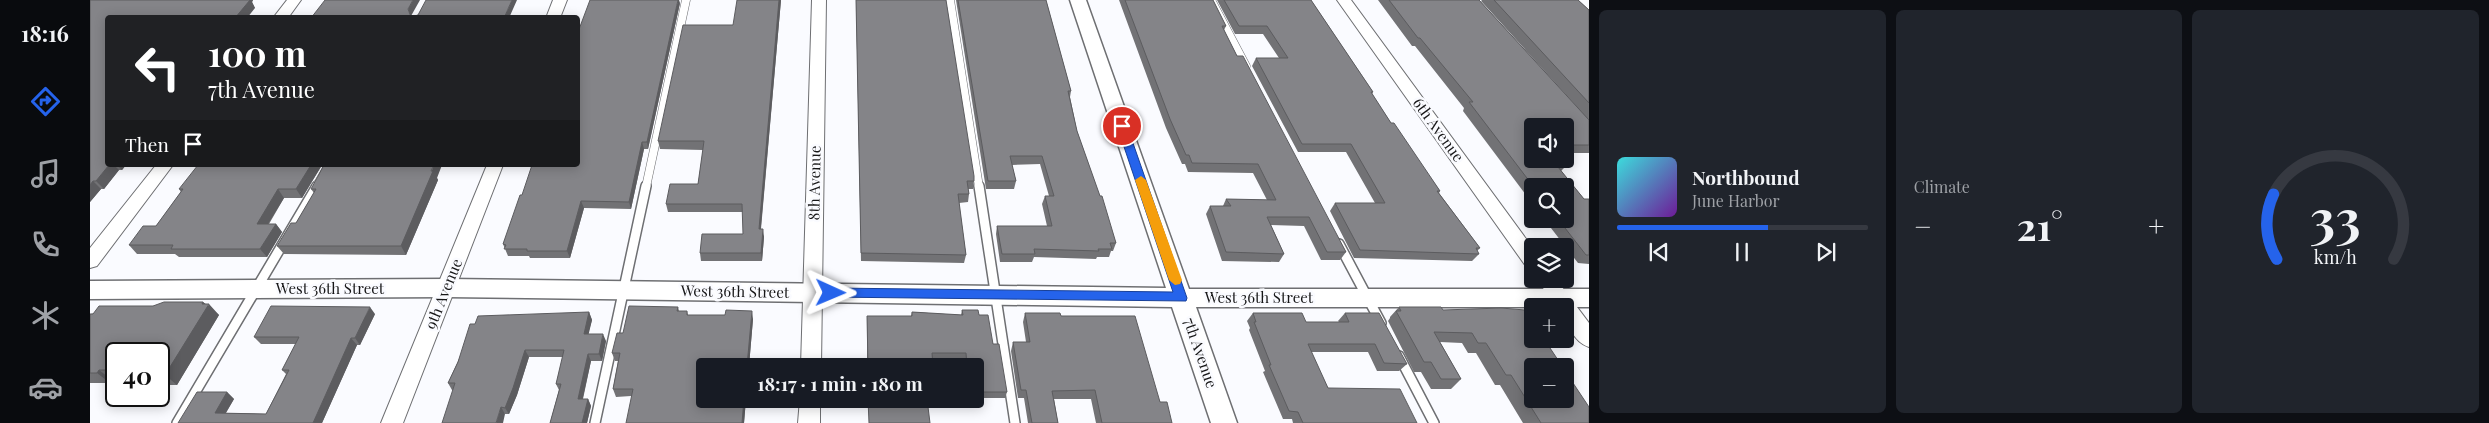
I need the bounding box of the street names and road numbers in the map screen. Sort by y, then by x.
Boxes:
street label: 6th Avenue [1409,93,1469,165]
street label: 8th Avenue [803,145,825,220]
street label: 9th Avenue [420,255,466,332]
street label: West 36th Street [275,278,385,298]
street label: West 36th Street [680,280,790,302]
street label: West 36th Street [1204,287,1314,307]
street label: 7th Avenue [1180,315,1222,390]

